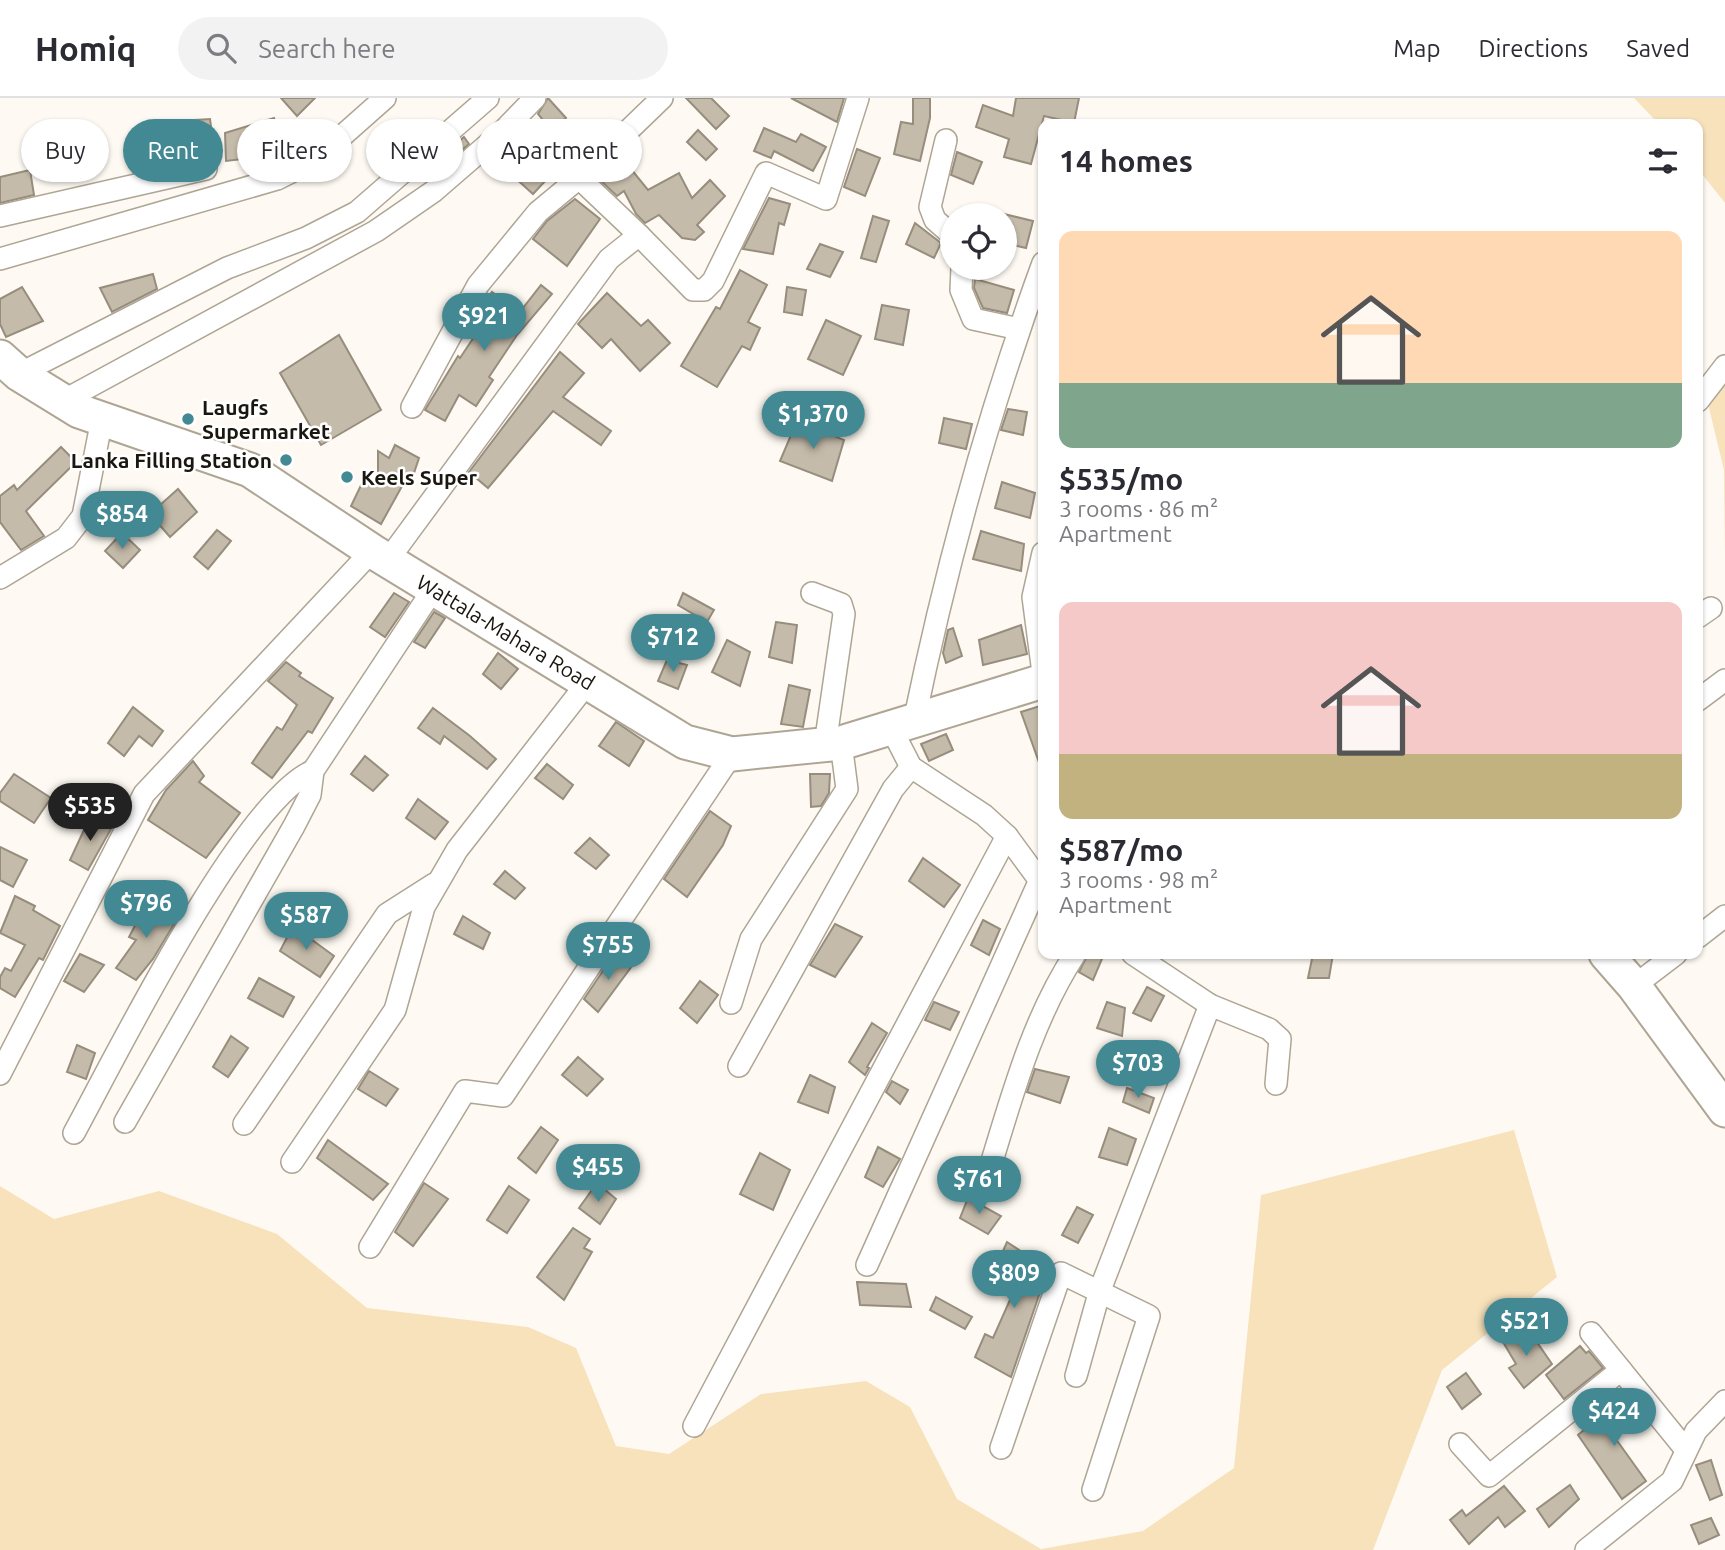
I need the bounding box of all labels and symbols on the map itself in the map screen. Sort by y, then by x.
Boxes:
pin: $921 [443,294,525,353]
pin: $1,370 [756,392,870,451]
place label: Laugfs Supermarket [202,395,330,443]
marker: Laugfs Supermarket [180,411,196,427]
place label: Lanka Filling Station [71,448,272,472]
marker: Lanka Filling Station [278,452,294,468]
place label: Keels Super [361,465,478,489]
marker: Keels Super [339,469,355,485]
pin: $854 [81,491,163,551]
street label: Wattala-Mahara Road [413,569,599,695]
pin: $712 [632,614,714,674]
pin: $535 [49,784,131,843]
pin: $796 [105,880,187,940]
pin: $587 [265,892,347,952]
pin: $755 [567,922,649,982]
pin: $703 [1097,1040,1179,1100]
pin: $455 [557,1144,639,1204]
pin: $761 [938,1156,1020,1216]
pin: $809 [973,1250,1055,1310]
pin: $521 [1485,1298,1567,1358]
pin: $424 [1573,1388,1655,1448]

